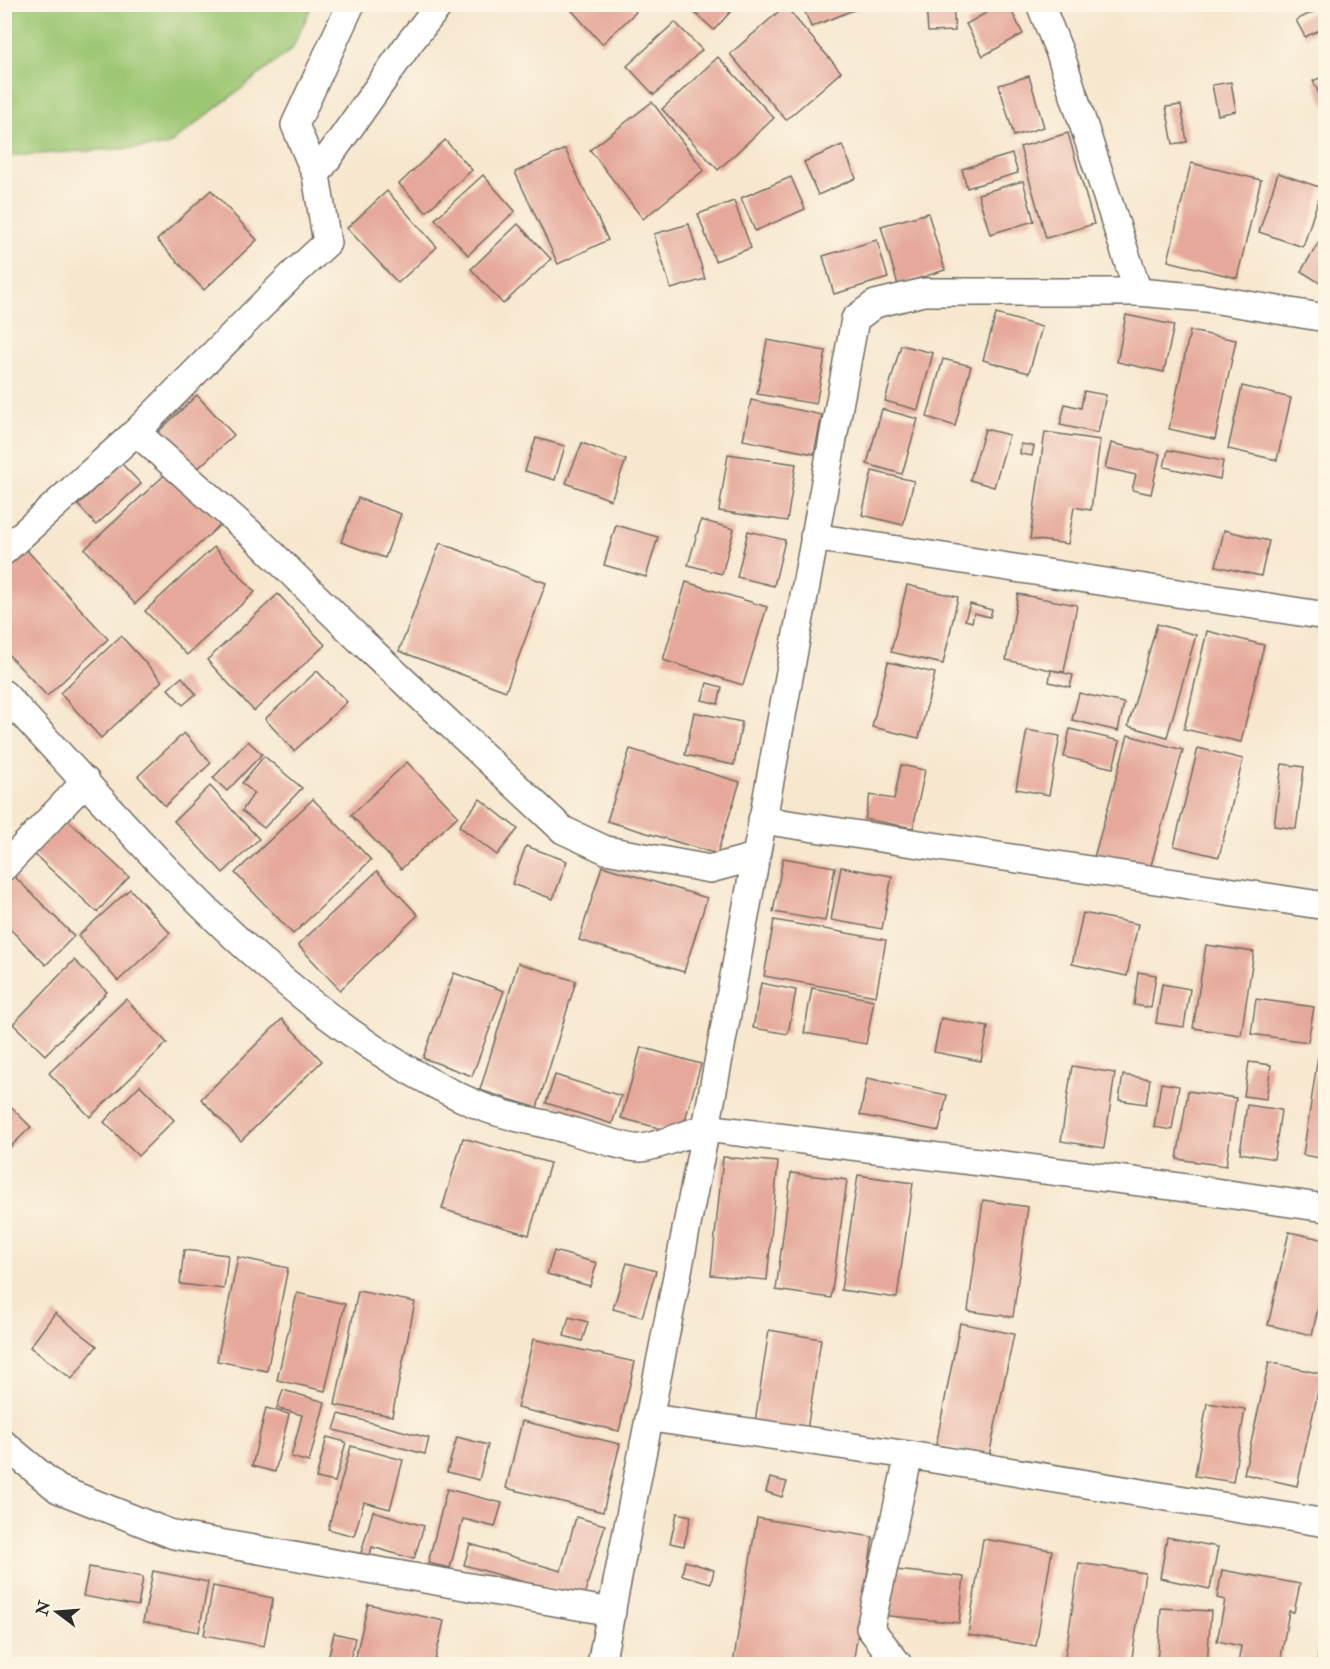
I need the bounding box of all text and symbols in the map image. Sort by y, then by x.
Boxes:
north arrow [27,1582,87,1642]
text: N [32,1598,55,1619]

